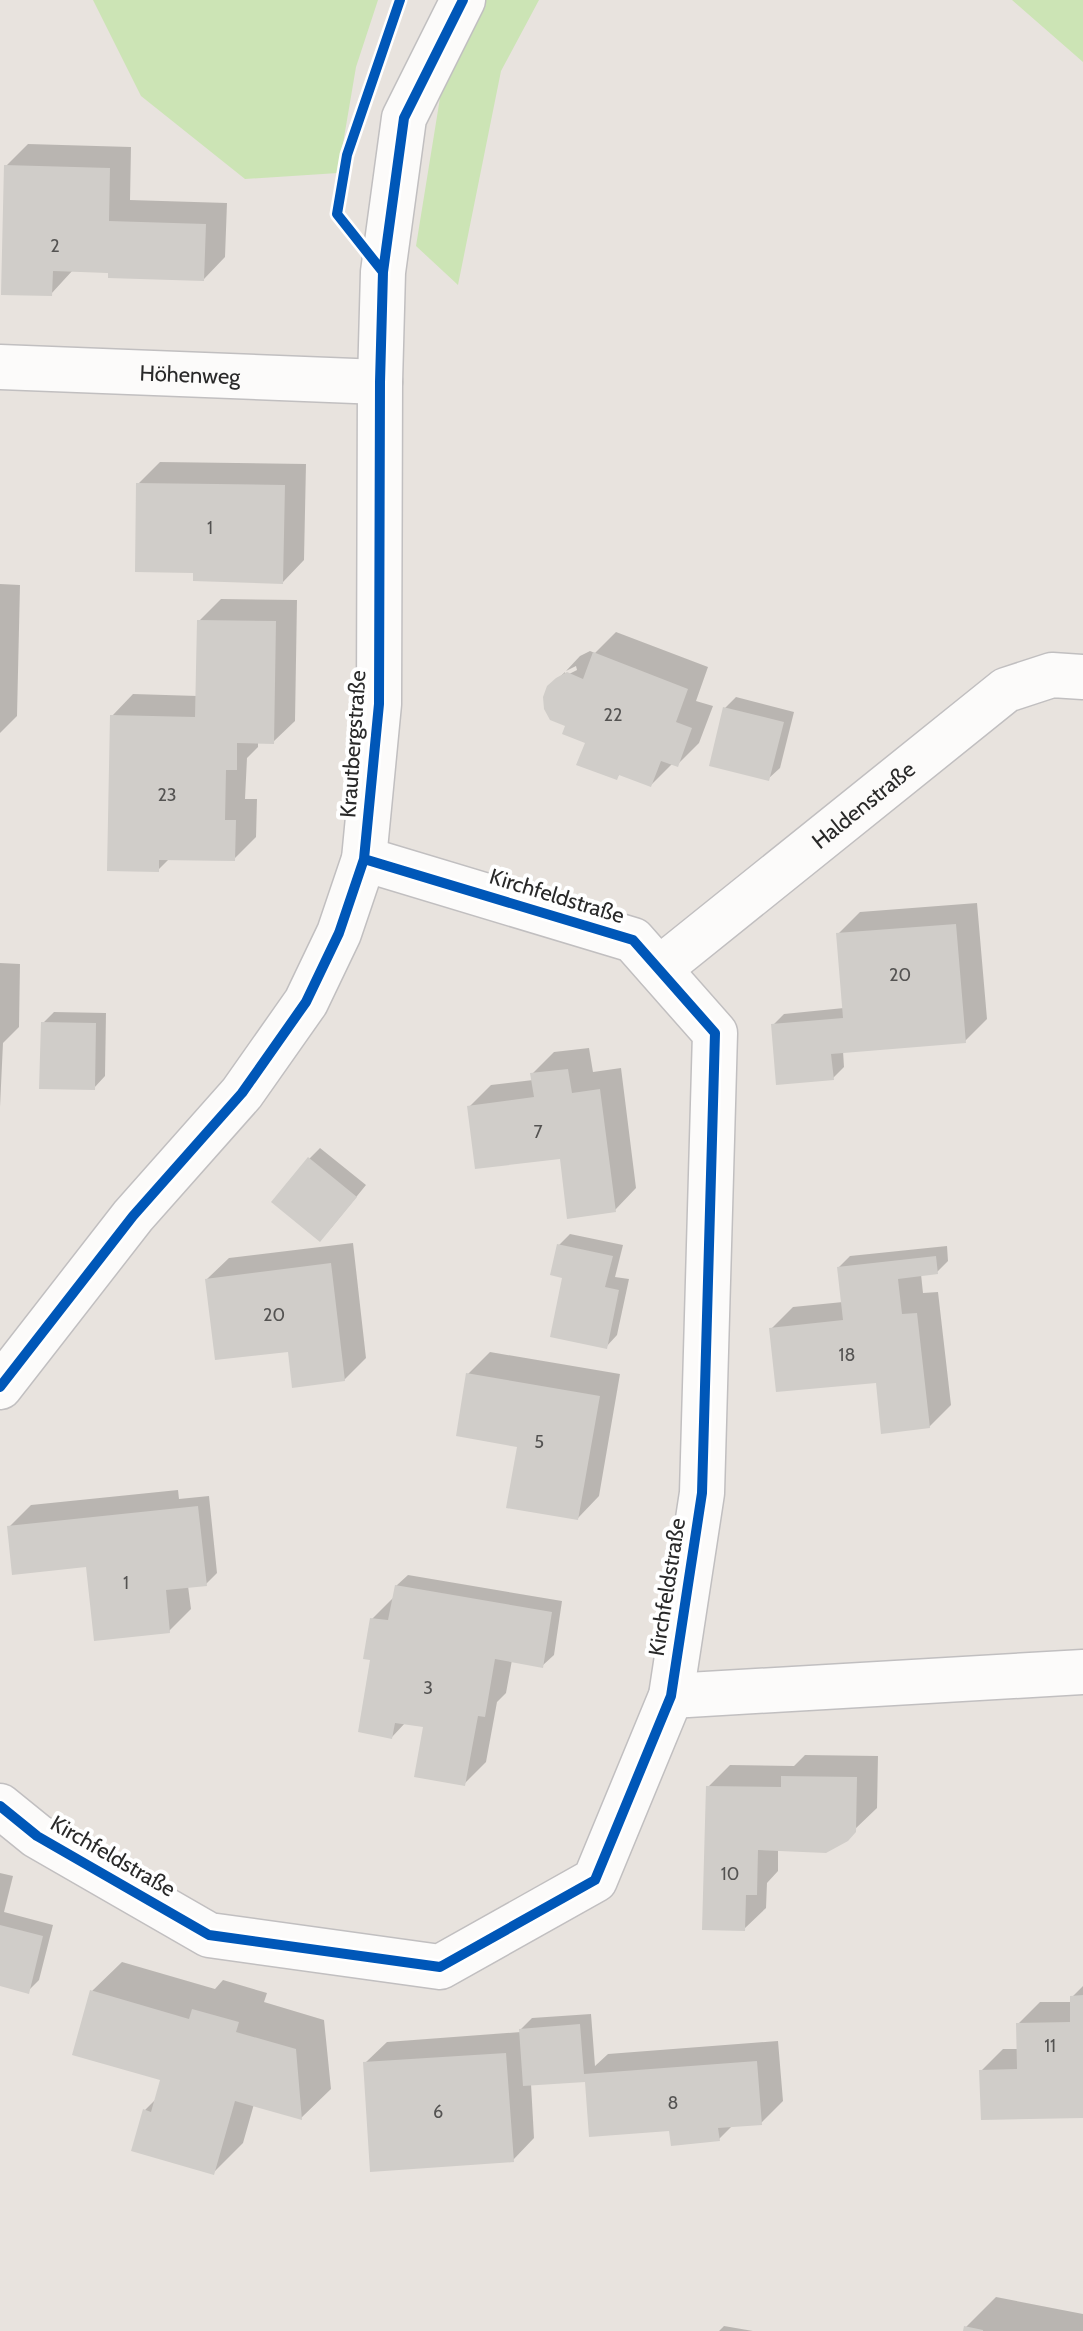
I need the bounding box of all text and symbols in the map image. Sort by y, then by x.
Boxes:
house number: 2 [50,235,60,257]
street label: Höhenweg [139,359,242,390]
house number: 1 [207,517,213,539]
street label: Krautbergstraße [334,669,372,819]
house number: 22 [604,704,622,726]
street label: Haldenstraße [806,755,920,854]
house number: 23 [157,784,177,806]
street label: Kirchfeldstraße [486,863,628,929]
house number: 20 [889,964,911,986]
house number: 7 [533,1121,543,1143]
house number: 20 [263,1304,285,1326]
house number: 18 [839,1344,855,1366]
house number: 5 [534,1431,544,1453]
street label: Kirchfeldstraße [643,1516,691,1658]
house number: 1 [123,1572,129,1594]
house number: 3 [423,1677,433,1699]
street label: Kirchfeldstraße [46,1809,180,1903]
house number: 10 [721,1863,739,1885]
house number: 11 [1044,2035,1056,2057]
house number: 8 [668,2092,678,2114]
house number: 6 [433,2101,443,2123]

